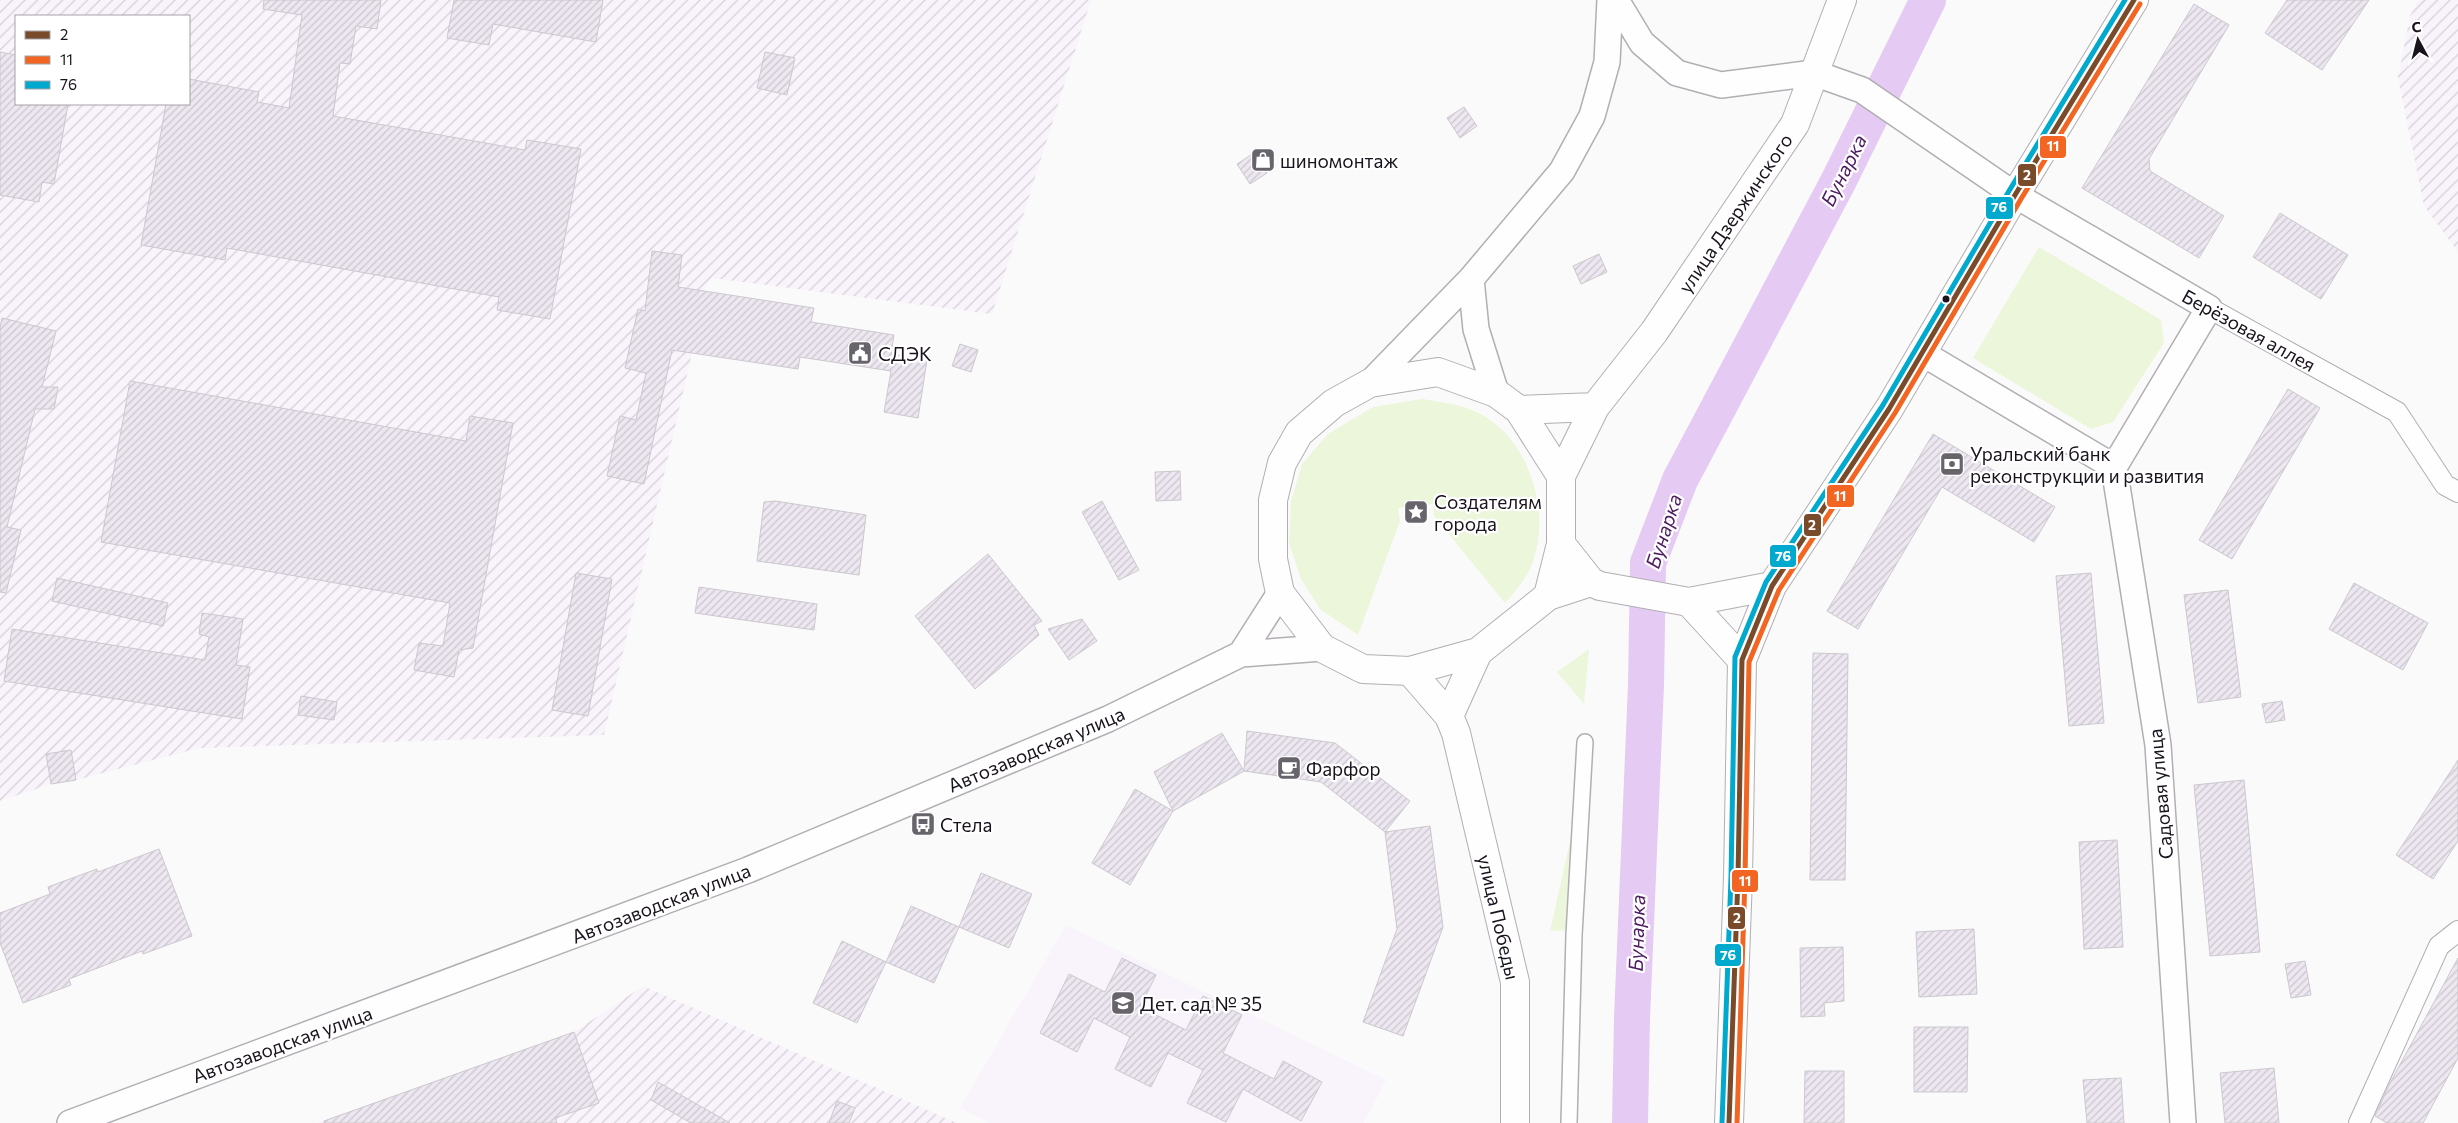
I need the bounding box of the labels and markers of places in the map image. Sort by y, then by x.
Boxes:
shop icon: шиномонтаж [1250,147,1276,173]
place label: шиномонтаж [1280,149,1398,172]
unlabelled marker [1941,294,1951,304]
public building icon: СДЭК [847,340,873,366]
place label: СДЭК [878,342,932,365]
place label: Уральский банк реконструкции и развития [1970,442,2204,487]
bank icon: Уральский банк реконструкции и развития [1939,451,1965,477]
place label: Создателям города [1434,490,1542,535]
place icon: Создателям города [1403,499,1429,525]
cafe icon: Фарфор [1276,755,1302,781]
place label: Фарфор [1306,757,1381,780]
bus stop icon: Стела [910,811,936,837]
place label: Стела [940,813,992,836]
school or university icon: Дет. сад № 35 [1110,990,1136,1016]
place label: Дет. сад № 35 [1140,992,1262,1015]

